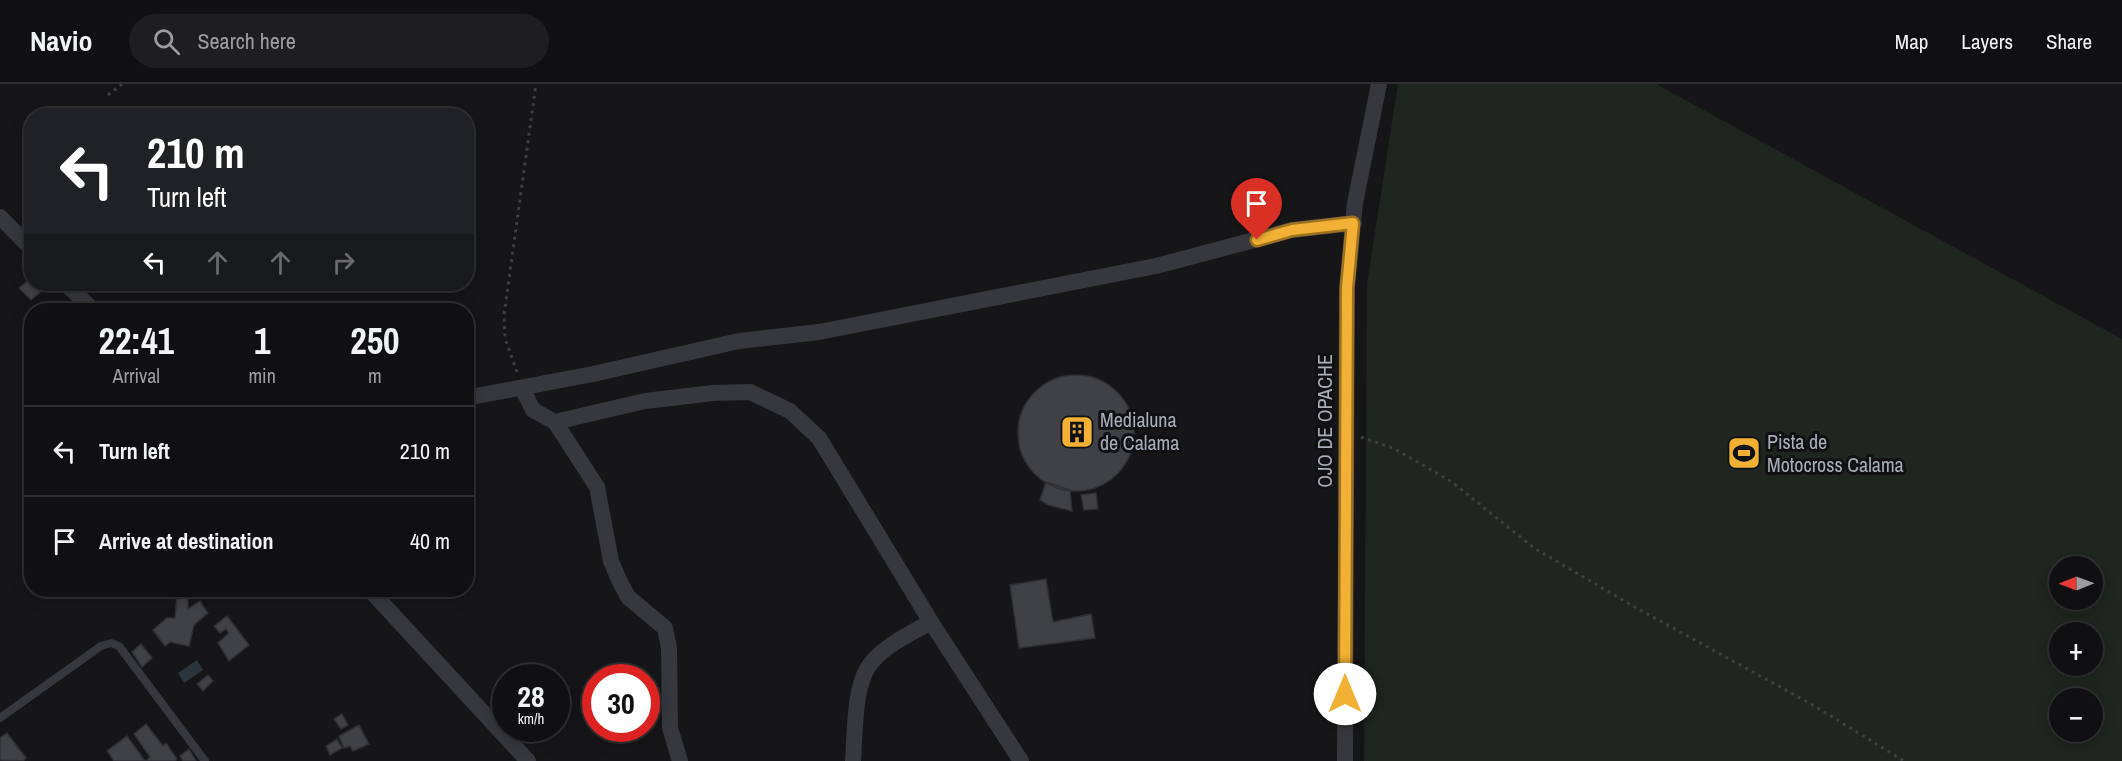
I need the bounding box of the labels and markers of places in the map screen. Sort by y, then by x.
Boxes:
pin [1231,178,1282,240]
place label: Medialuna de Calama [1100,406,1179,456]
building icon: Medialuna de Calama [1059,414,1095,450]
place label: Pista de Motocross Calama [1767,428,1904,478]
sports icon: Pista de Motocross Calama [1726,435,1762,471]

